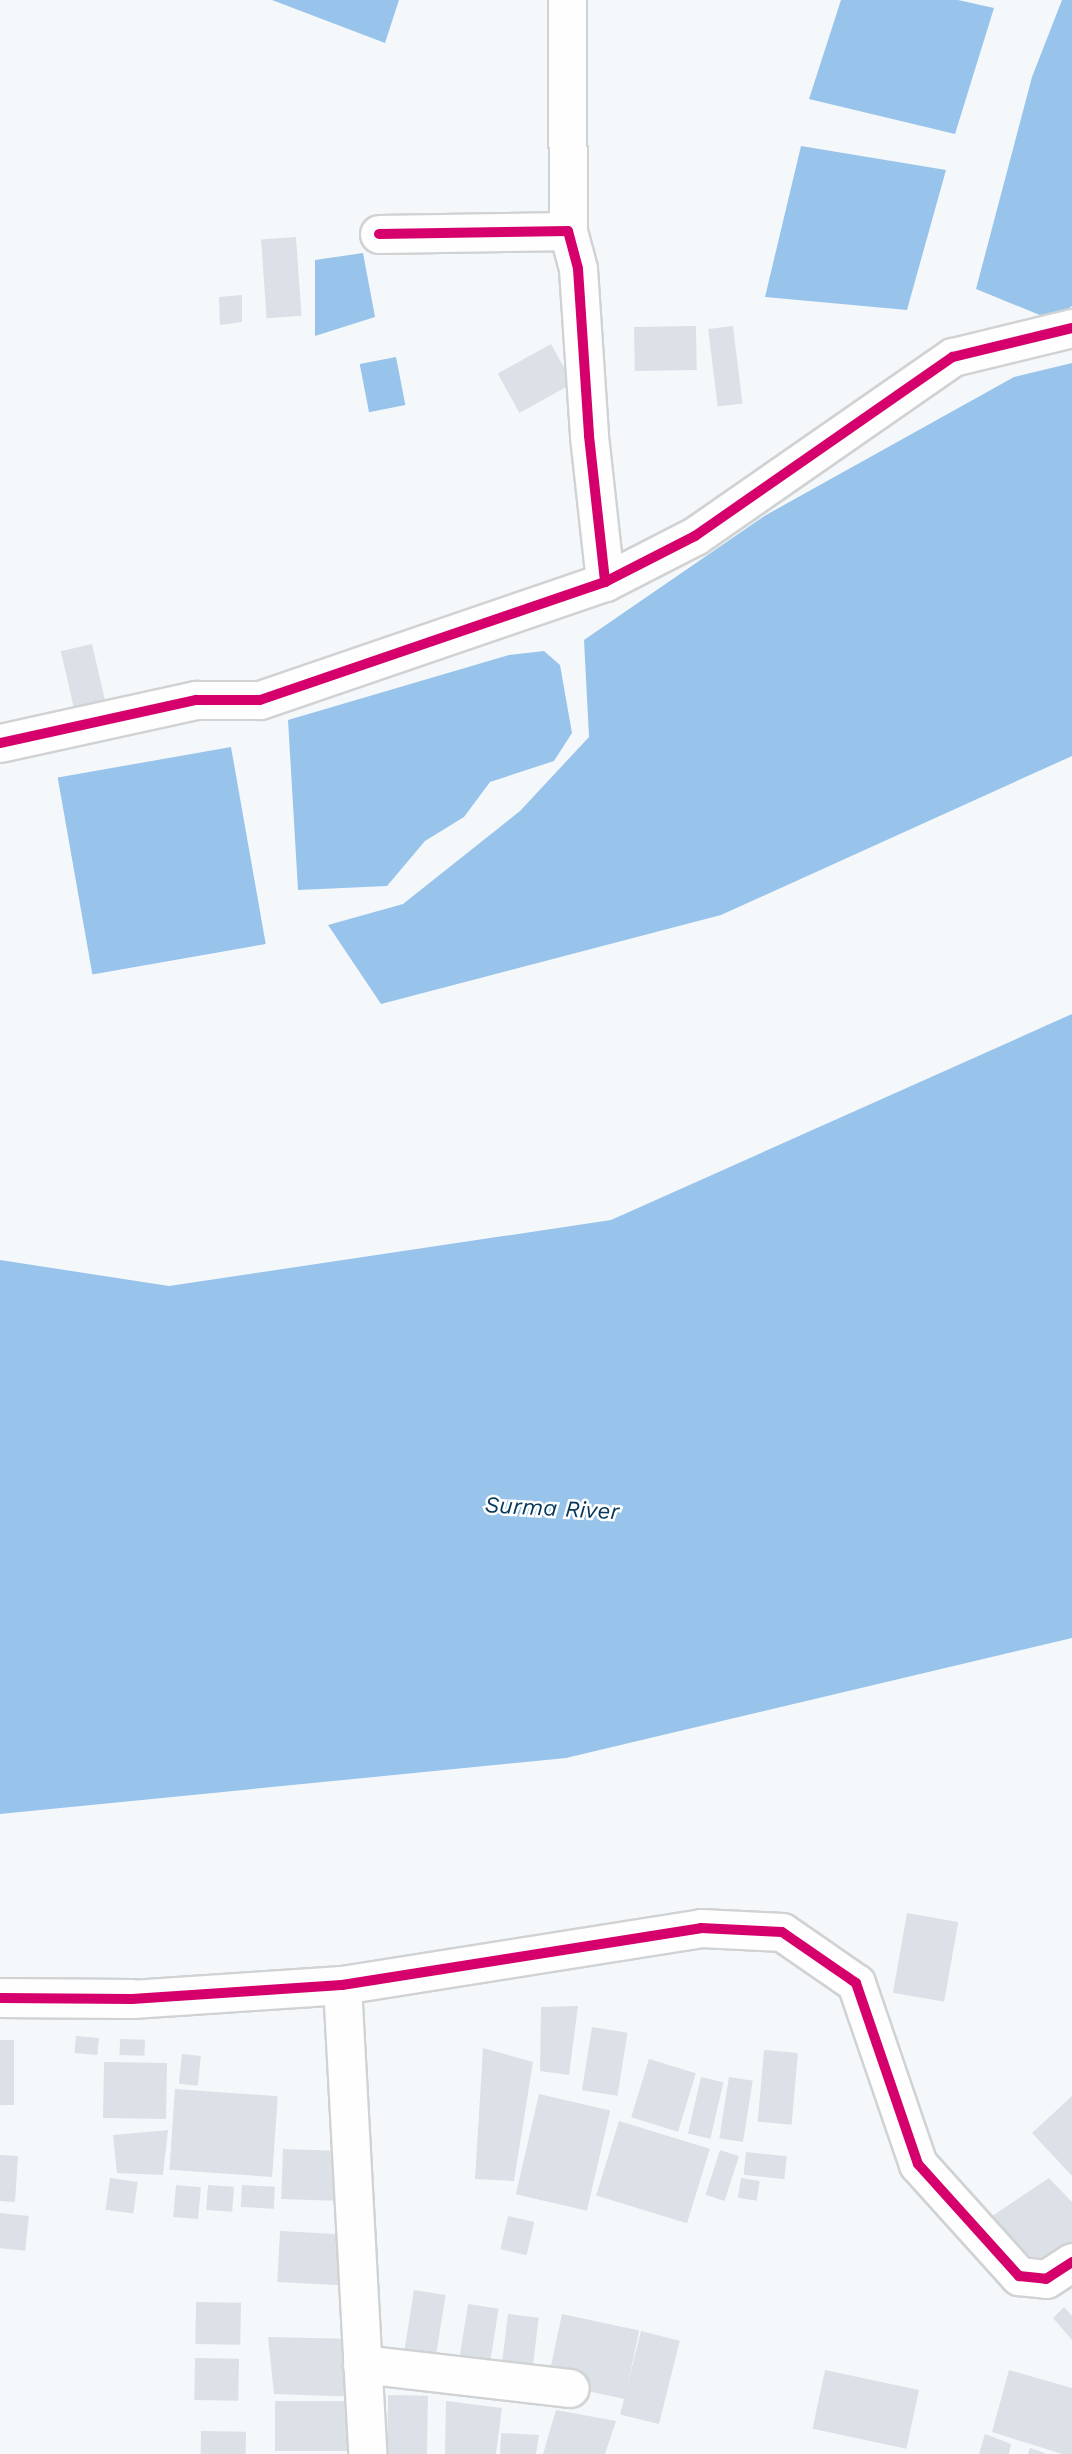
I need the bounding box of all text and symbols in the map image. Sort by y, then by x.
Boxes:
water label: Surma River [484,1492,620,1526]

